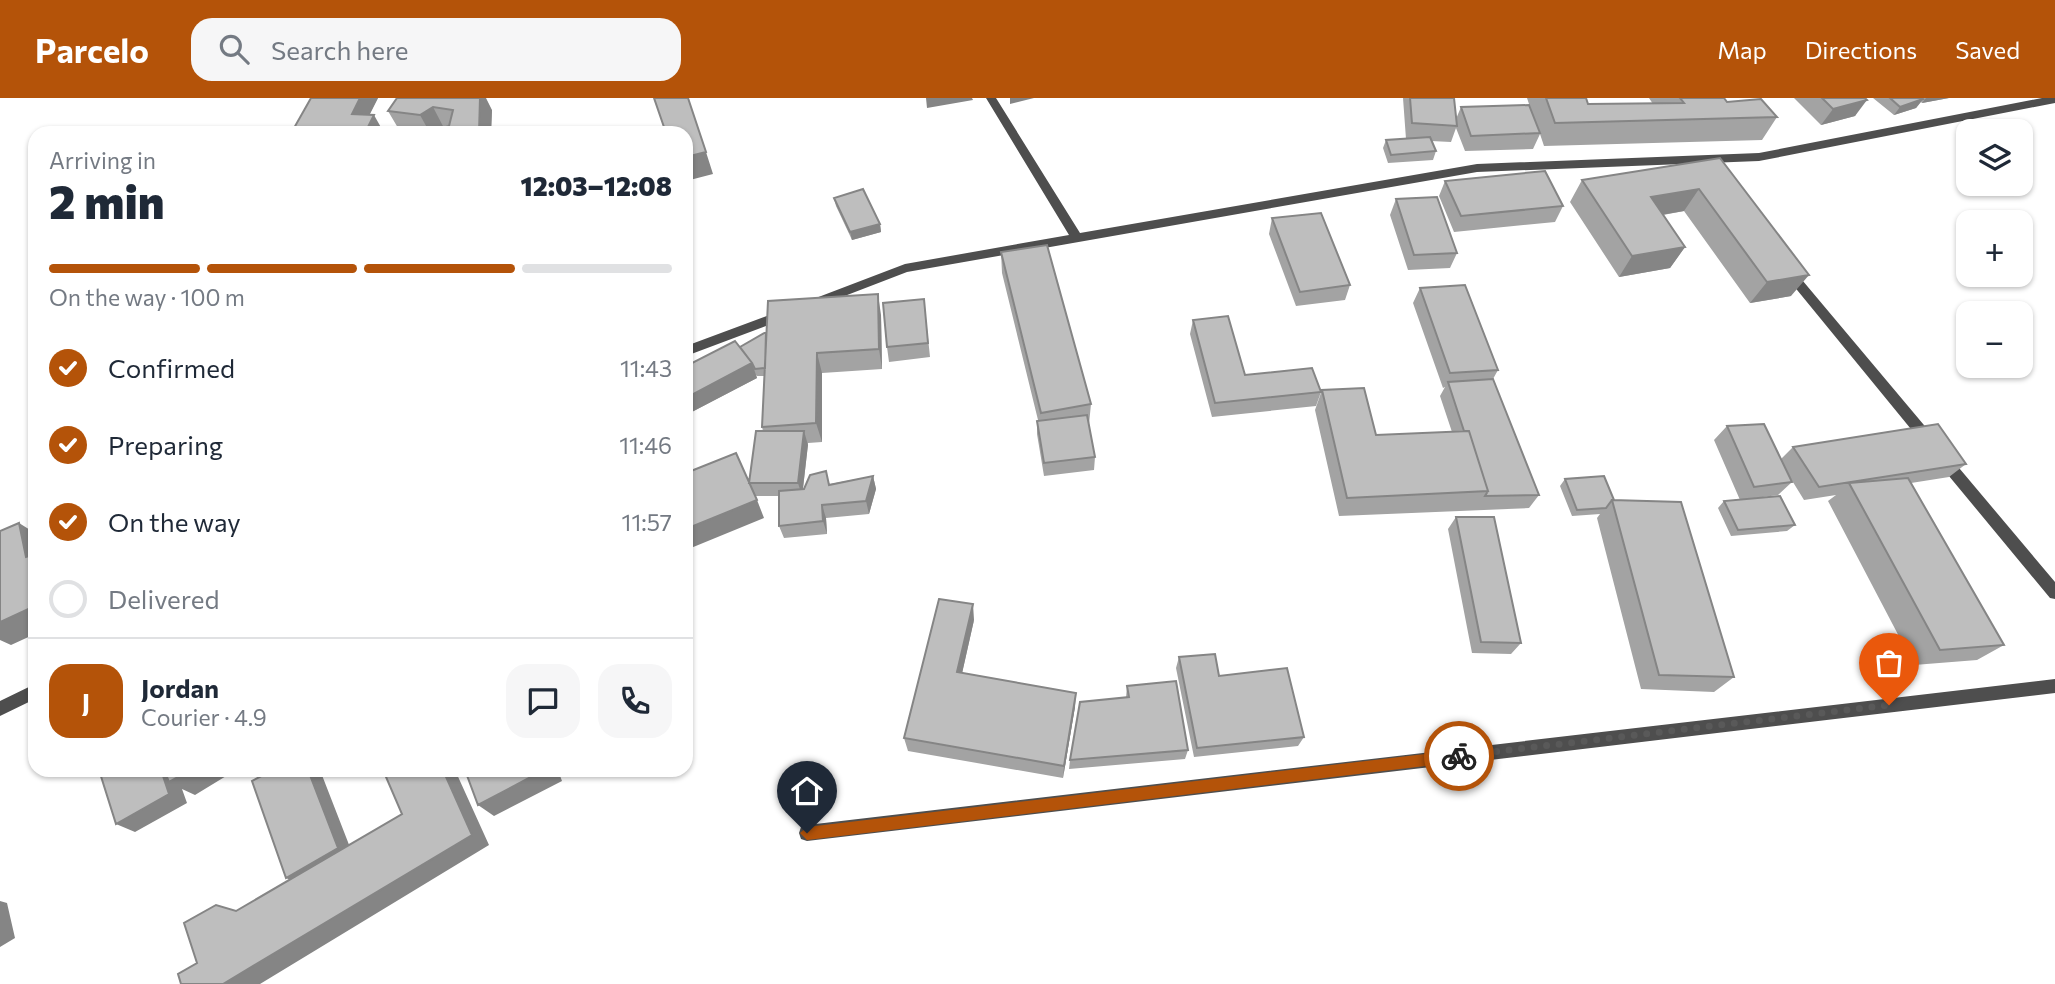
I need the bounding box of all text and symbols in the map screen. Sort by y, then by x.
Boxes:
search box [191,18,681,81]
text: Parcelo [35,29,149,70]
icon: search [215,30,253,68]
text: Search here [271,34,409,65]
text: Map [1717,35,1767,64]
text: Directions [1805,35,1917,64]
text: Saved [1955,35,2020,64]
map controls [1956,119,2033,378]
button: layers [1956,119,2033,196]
text: Arriving in [49,146,156,174]
text: 12:03–12:08 [521,170,672,201]
text: 2 min [49,172,165,228]
button: + [1956,210,2033,287]
text: On the way · 100 m [49,283,245,311]
button: − [1956,301,2033,378]
icon: check [49,349,87,387]
text: Confirmed [108,352,235,383]
text: 11:43 [620,354,672,382]
icon: check [49,426,87,464]
text: Preparing [108,429,223,460]
text: 11:46 [619,431,672,459]
icon: check [49,503,87,541]
text: On the way [108,506,241,537]
text: 11:57 [622,508,672,536]
text: Delivered [108,583,219,614]
pin [1859,633,1919,705]
icon: bag [1870,644,1908,682]
button: chat [506,664,580,738]
button: phone [598,664,672,738]
text: Jordan [141,672,219,703]
text: J [82,686,90,717]
text: Courier · 4.9 [141,703,267,731]
courier [1424,721,1494,791]
icon: bike [1440,737,1478,775]
pin [777,761,837,833]
icon: home [788,772,826,810]

